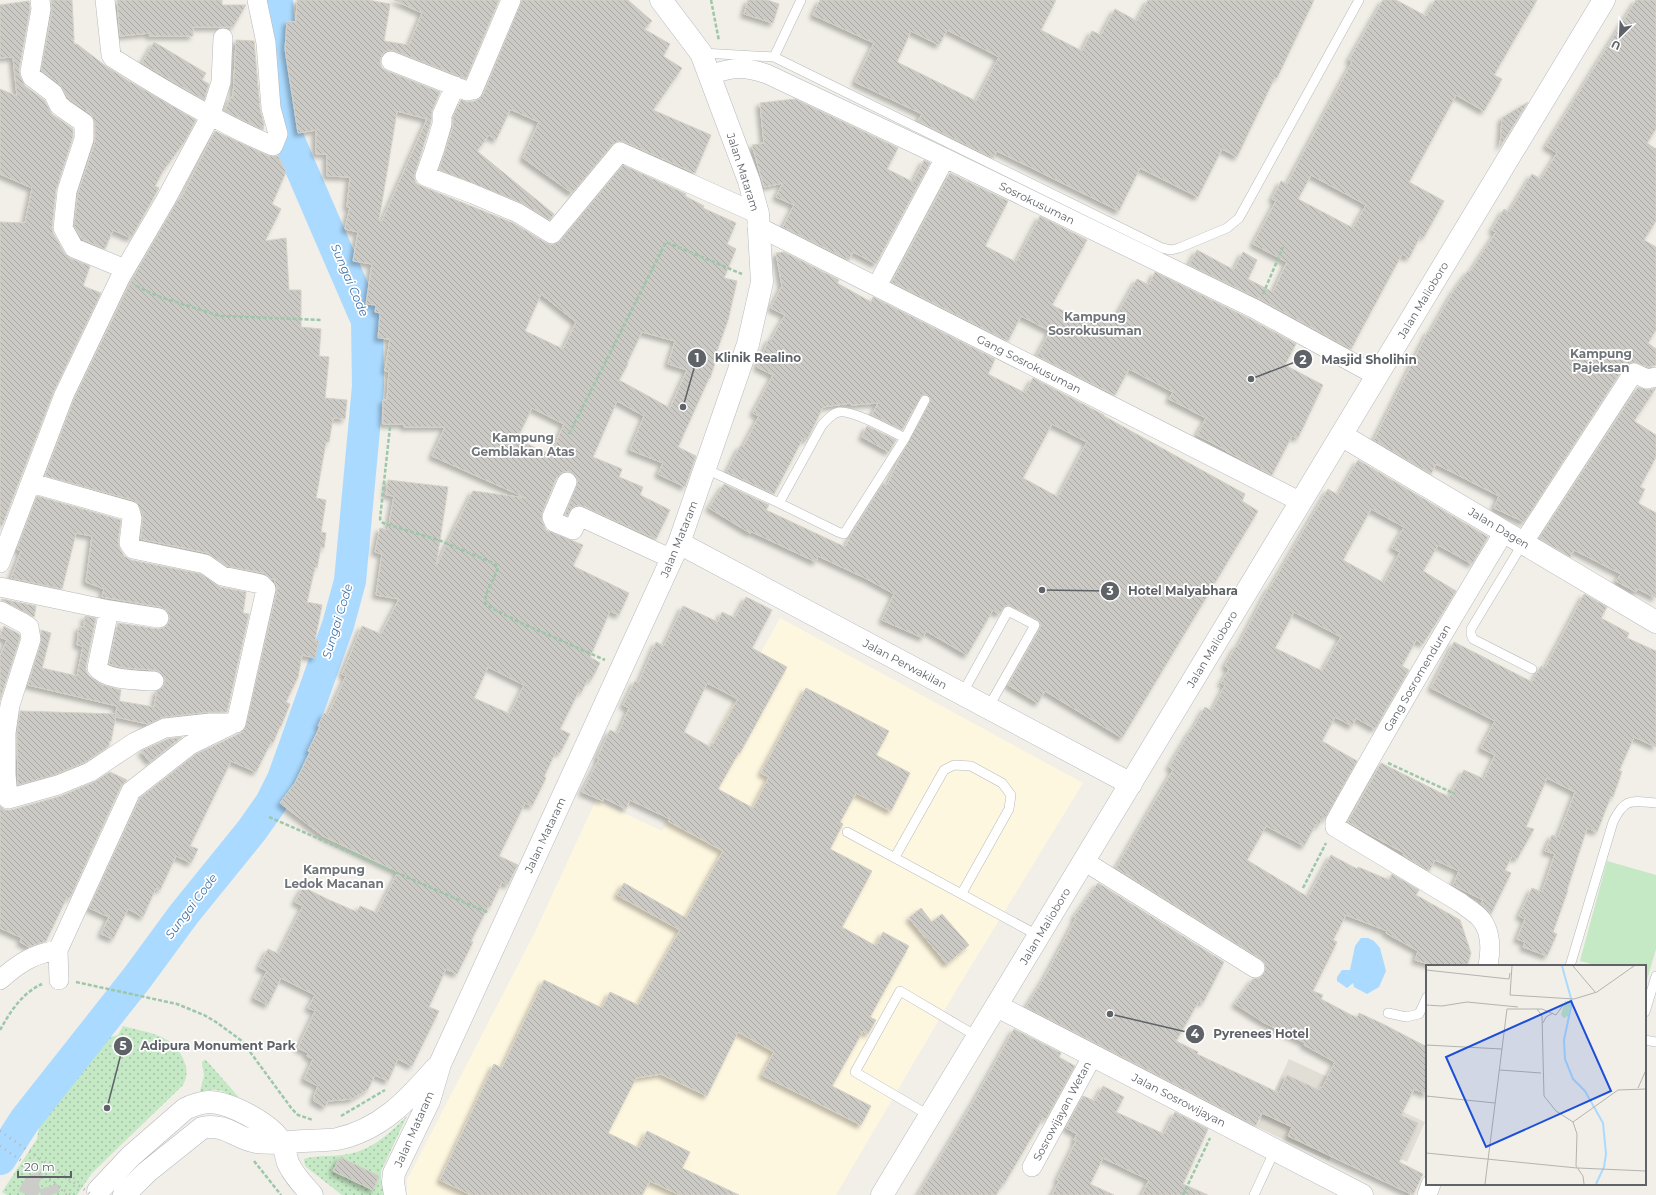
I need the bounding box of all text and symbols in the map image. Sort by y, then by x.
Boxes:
north arrow [1600,16,1640,56]
text: U [1609,37,1623,53]
street label: Jalan Mataram [723,130,762,213]
street label: Sosrokusuman [997,179,1077,227]
water label: Sungai Code [328,241,372,319]
street label: Jalan Malioboro [1394,259,1451,342]
district label: Kampung Sosrokusuman [1048,309,1142,338]
street label: Gang Sosrokusuman [974,332,1084,396]
callout: Klinik Realino [687,346,809,370]
district label: Kampung Pajeksan [1570,346,1632,375]
callout: Masjid Sholihin [1293,347,1424,371]
text: 1 [695,350,699,365]
text: Klinik Realino [715,350,801,365]
text: 2 [1299,352,1307,367]
text: Masjid Sholihin [1321,352,1417,367]
district label: Kampung Gemblakan Atas [471,430,575,459]
street label: Jalan Mataram [657,499,701,580]
street label: Jalan Dagen [1465,504,1532,552]
callout: Hotel Malyabhara [1100,579,1246,603]
water label: Sungai Code [318,582,356,660]
text: 3 [1105,583,1114,598]
text: Hotel Malyabhara [1128,583,1238,598]
street label: Jalan Malioboro [1183,608,1240,691]
street label: Gang Sosromenduran [1381,622,1453,734]
street label: Jalan Perwakilan [860,635,949,692]
street label: Jalan Mataram [521,795,569,876]
district label: Kampung Ledok Macanan [284,862,384,891]
water label: Sungai Code [162,871,220,941]
street label: Jalan Malioboro [1016,885,1073,968]
inset map [1426,965,1646,1185]
callout: Pyrenees Hotel [1185,1022,1316,1046]
text: 4 [1191,1026,1200,1041]
text: Pyrenees Hotel [1213,1026,1309,1041]
callout: Adipura Monument Park [113,1034,304,1058]
text: 5 [119,1038,127,1053]
text: Adipura Monument Park [139,1038,296,1053]
street label: Sosrowijayan Wetan [1030,1059,1094,1163]
street label: Jalan Sosrowijayan [1129,1070,1228,1130]
street label: Jalan Mataram [391,1089,437,1170]
scale bar [18,1153,71,1179]
text: 20 m [24,1159,55,1174]

